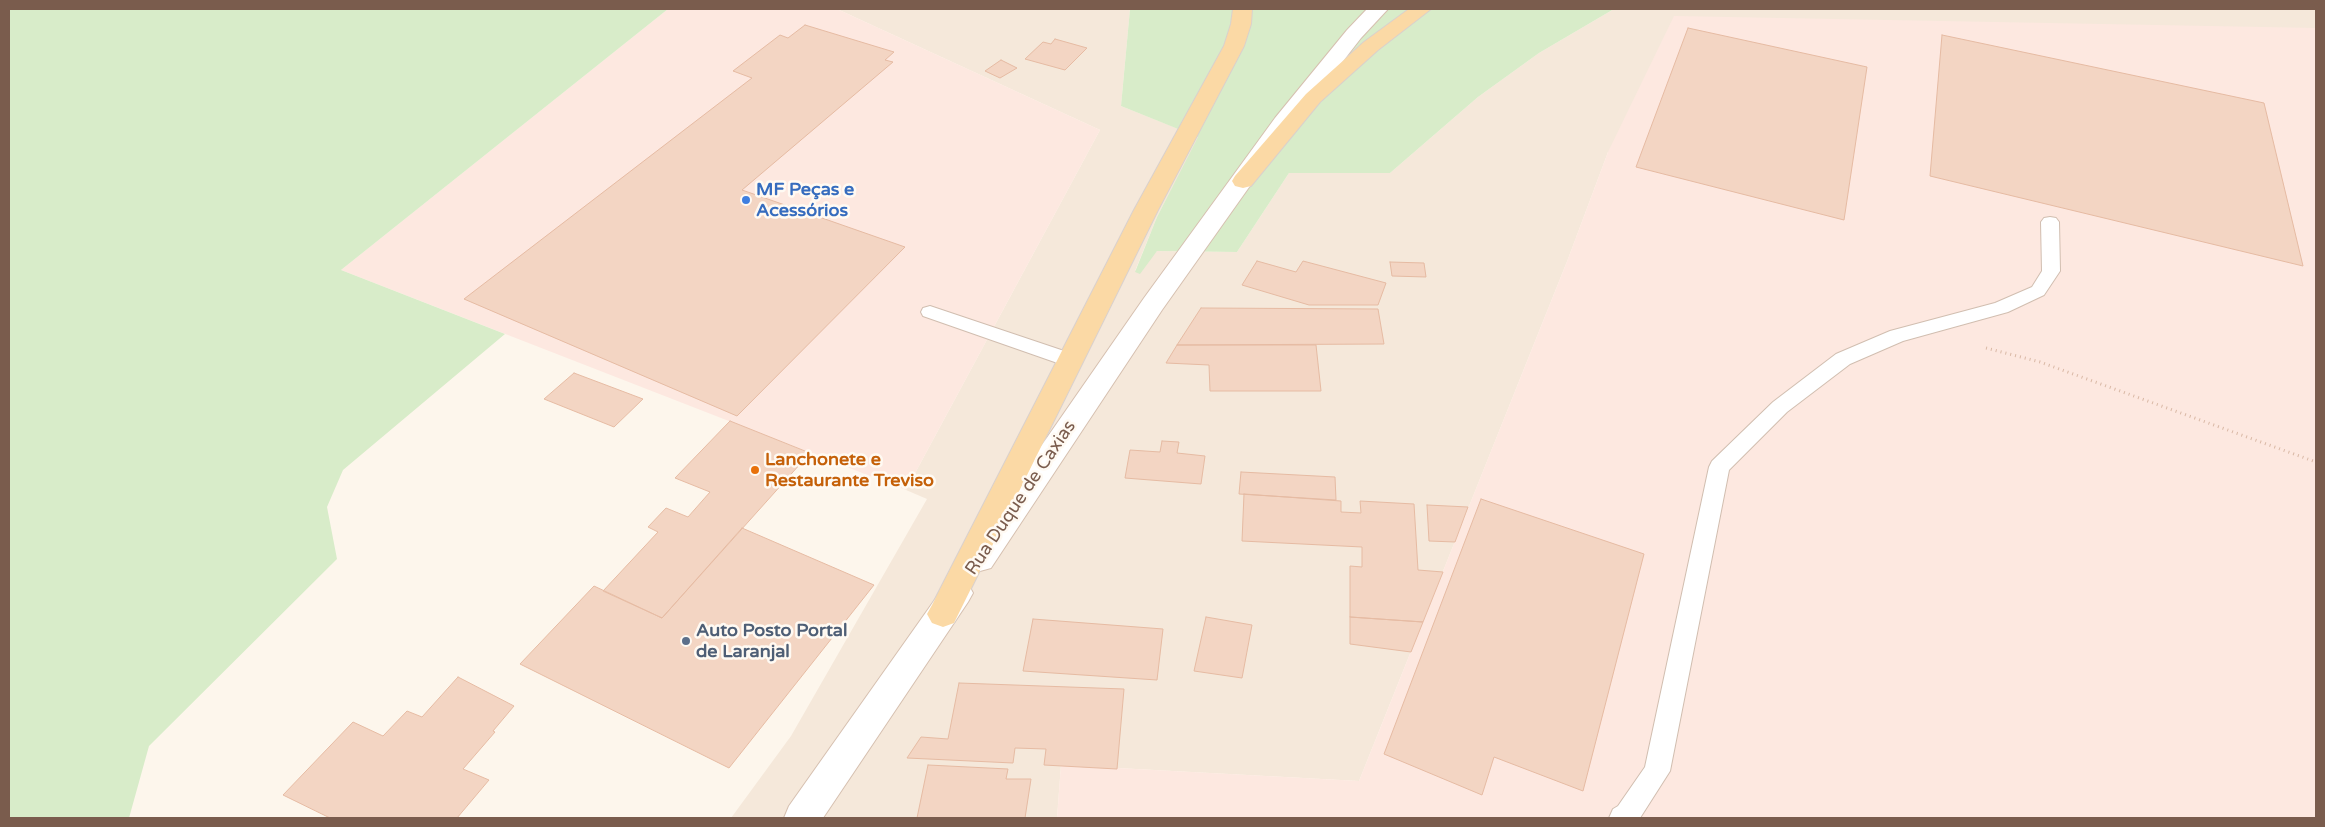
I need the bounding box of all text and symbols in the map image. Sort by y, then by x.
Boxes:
place label: MF Peças e Acessórios [756,179,854,222]
marker: MF Peças e Acessórios [740,194,752,206]
street label: Rua Duque de Caxias [961,417,1081,579]
place label: Lanchonete e Restaurante Treviso [765,449,934,492]
marker: Lanchonete e Restaurante Treviso [749,464,761,476]
place label: Auto Posto Portal de Laranjal [696,620,847,662]
marker: Auto Posto Portal de Laranjal [680,635,692,647]

